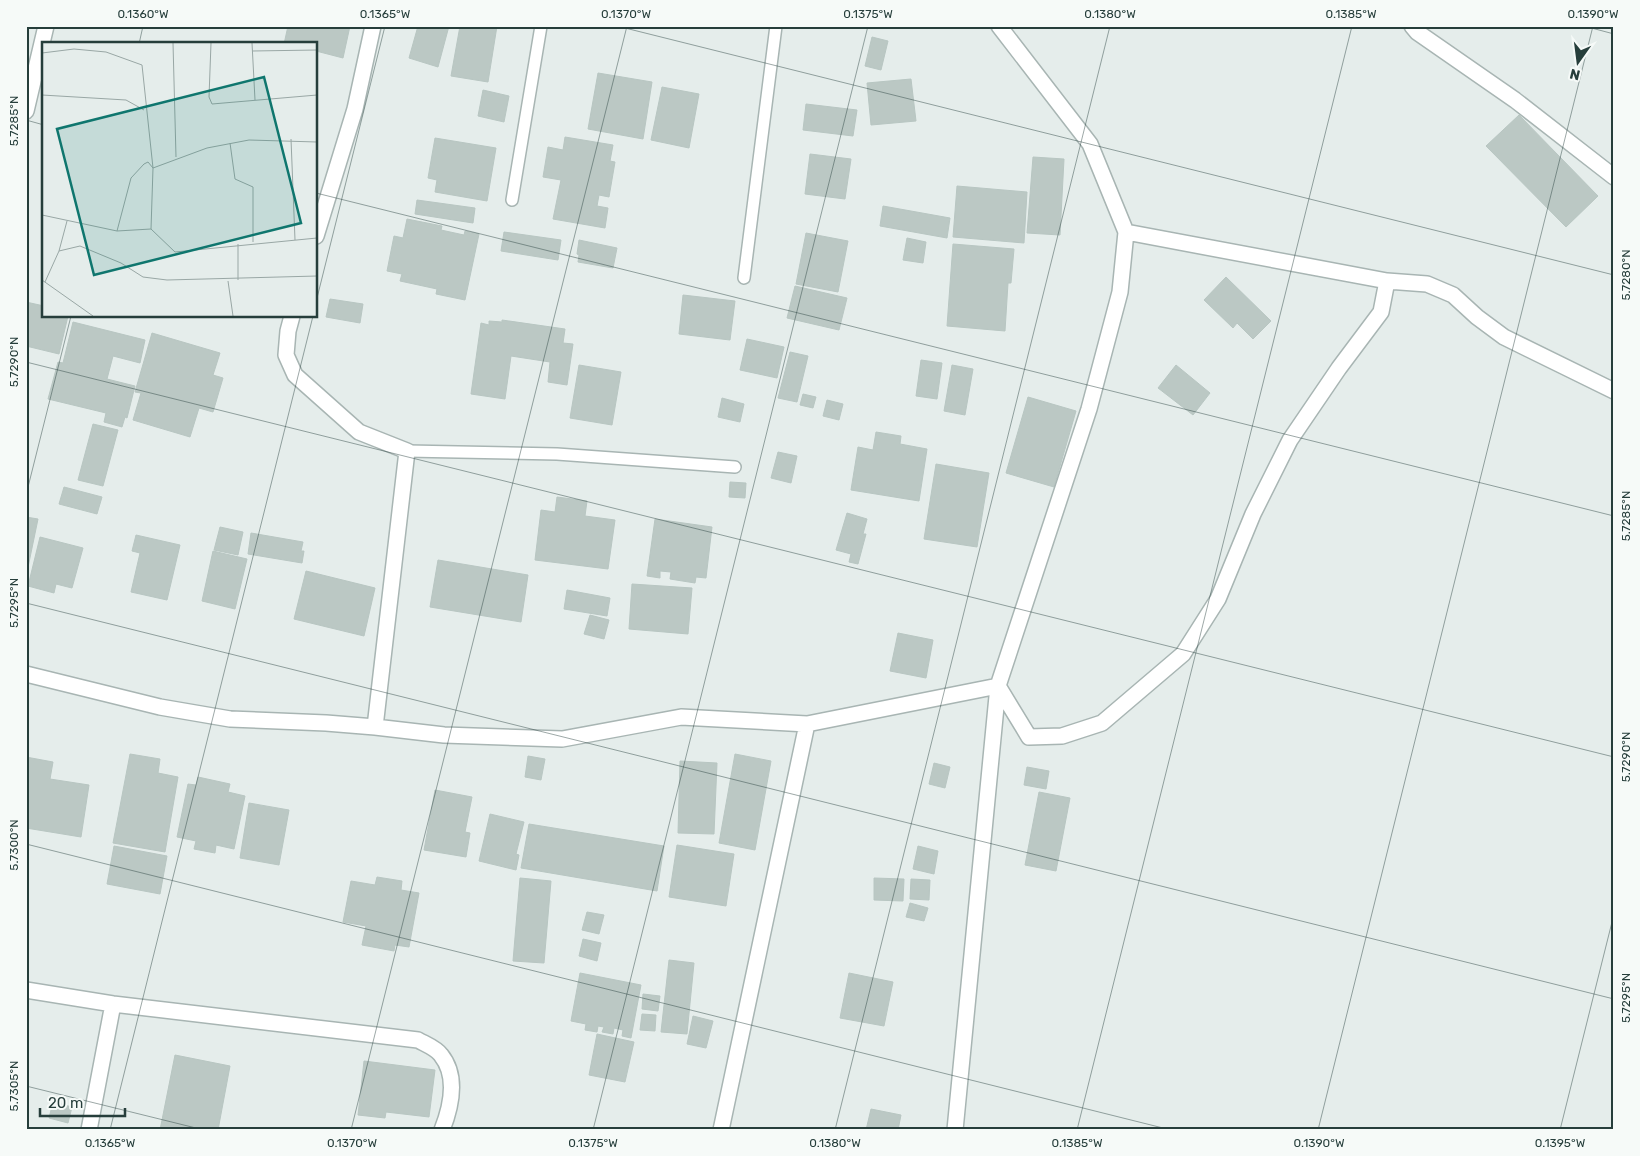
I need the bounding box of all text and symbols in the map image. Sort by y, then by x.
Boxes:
text: 0.1360°W [117,7,169,21]
text: 0.1365°W [360,7,411,21]
text: 0.1370°W [601,7,651,21]
text: 0.1375°W [843,7,893,21]
text: 0.1380°W [1084,7,1136,21]
text: 0.1385°W [1325,7,1377,21]
text: 0.1390°W [1567,7,1619,21]
north arrow [1552,38,1602,88]
inset map [42,42,318,318]
text: N [1568,65,1582,84]
text: 5.7285°N [7,96,21,146]
text: 5.7280°N [1619,249,1633,301]
text: 5.7290°N [7,337,21,387]
text: 5.7285°N [1619,491,1633,541]
text: 5.7295°N [7,578,21,628]
text: 5.7290°N [1619,732,1633,782]
text: 5.7300°N [7,819,21,871]
text: 5.7295°N [1619,973,1633,1023]
text: 5.7305°N [7,1061,21,1111]
scale bar [40,1086,125,1118]
text: 20 m [48,1094,83,1112]
text: 0.1365°W [85,1136,136,1150]
text: 0.1370°W [327,1136,377,1150]
text: 0.1375°W [568,1136,618,1150]
text: 0.1380°W [809,1136,861,1150]
text: 0.1385°W [1051,1136,1103,1150]
text: 0.1390°W [1293,1136,1345,1150]
text: 0.1395°W [1535,1136,1586,1150]

